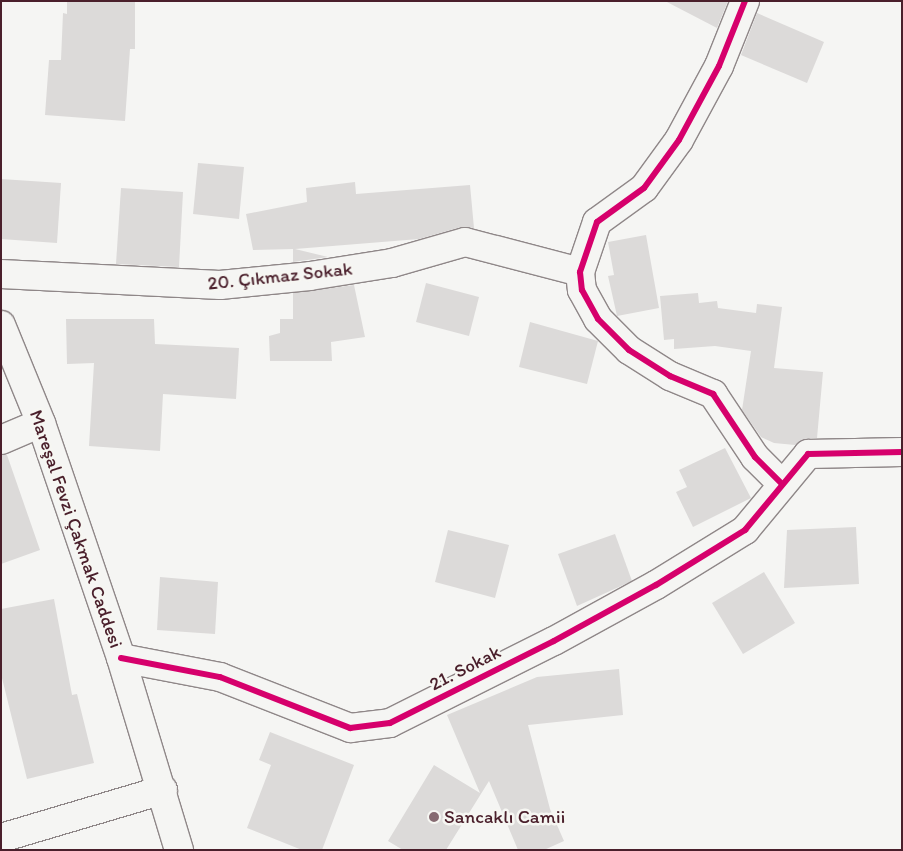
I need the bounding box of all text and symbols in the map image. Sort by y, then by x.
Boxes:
street label: 20. Çıkmaz Sokak [207,257,353,295]
street label: Mareşal Fevzi Çakmak Caddesi [25,407,127,651]
street label: 21. Sokak [426,640,504,696]
place label: Sancaklı Camii [444,806,565,828]
marker: Sancaklı Camii [428,811,440,823]

